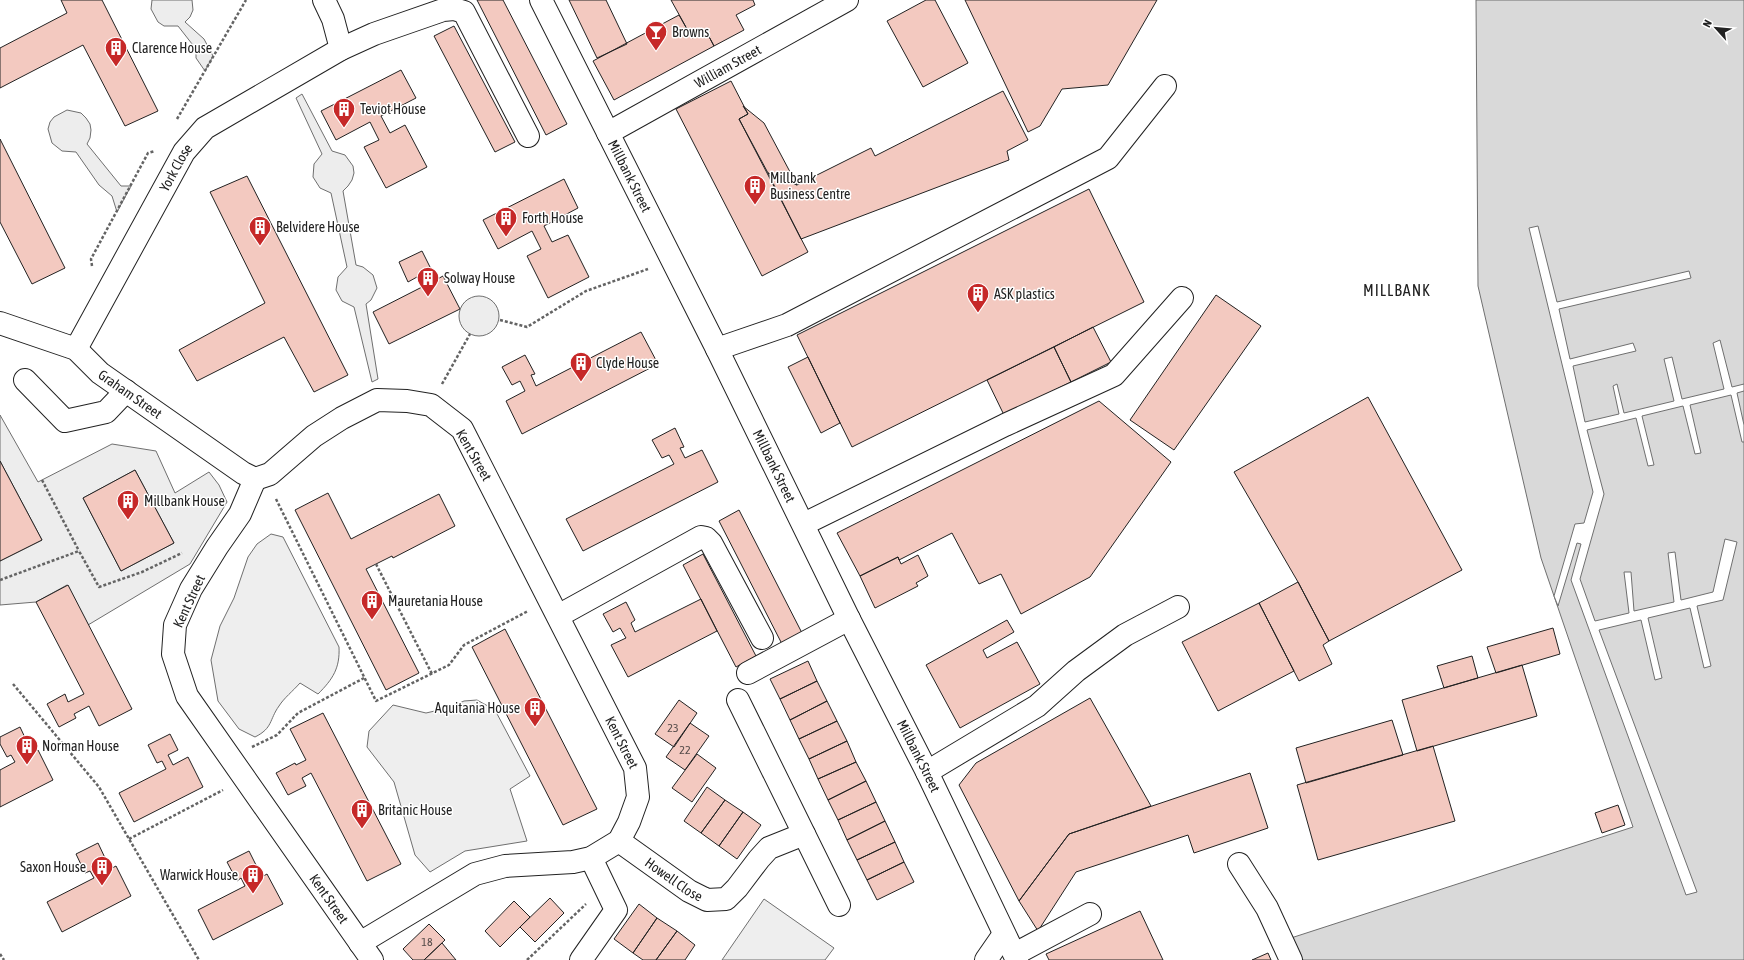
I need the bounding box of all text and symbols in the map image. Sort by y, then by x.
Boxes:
north arrow [1696,8,1736,48]
text: N [1700,18,1714,29]
bar icon: Browns [643,19,669,52]
place label: Browns [672,24,709,40]
building icon: Clarence House [103,35,129,68]
place label: Clarence House [132,40,212,56]
street label: William Street [692,42,764,91]
building icon: Teviot House [331,96,357,129]
place label: Teviot House [360,101,426,117]
street label: Millbank Street [605,137,655,215]
street label: York Close [156,140,196,194]
place label: Millbank Business Centre [770,170,850,202]
building icon: Millbank Business Centre [742,173,768,206]
building icon: Forth House [493,205,519,238]
place label: Forth House [522,210,583,226]
building icon: Belvidere House [247,214,273,247]
place label: Belvidere House [276,219,360,235]
building icon: Solway House [415,265,441,298]
place label: Solway House [444,270,515,286]
building icon: ASK plastics [965,281,991,314]
district label: MILLBANK [1363,281,1431,299]
place label: ASK plastics [994,286,1055,302]
building icon: Clyde House [568,350,594,383]
place label: Clyde House [596,355,659,371]
street label: Graham Street [95,366,165,422]
street label: Kent Street [453,427,495,483]
street label: Millbank Street [750,427,799,505]
building icon: Millbank House [115,488,141,521]
place label: Millbank House [144,493,225,509]
street label: Kent Street [170,572,208,630]
building icon: Mauretania House [359,588,385,621]
place label: Mauretania House [388,593,483,609]
building icon: Aquitania House [522,695,548,728]
place label: Aquitania House [435,700,520,716]
street label: Kent Street [602,714,642,771]
street label: Millbank Street [894,717,943,795]
house number: 23 [667,721,679,735]
building icon: Norman House [14,733,40,766]
place label: Norman House [42,738,119,754]
house number: 22 [679,743,691,757]
building icon: Britanic House [349,797,375,830]
place label: Britanic House [378,802,452,818]
building icon: Saxon House [89,854,115,887]
street label: Howell Close [642,854,705,904]
place label: Saxon House [20,859,86,875]
building icon: Warwick House [240,862,266,895]
place label: Warwick House [160,867,238,883]
street label: Kent Street [306,871,352,926]
house number: 18 [421,935,433,949]

